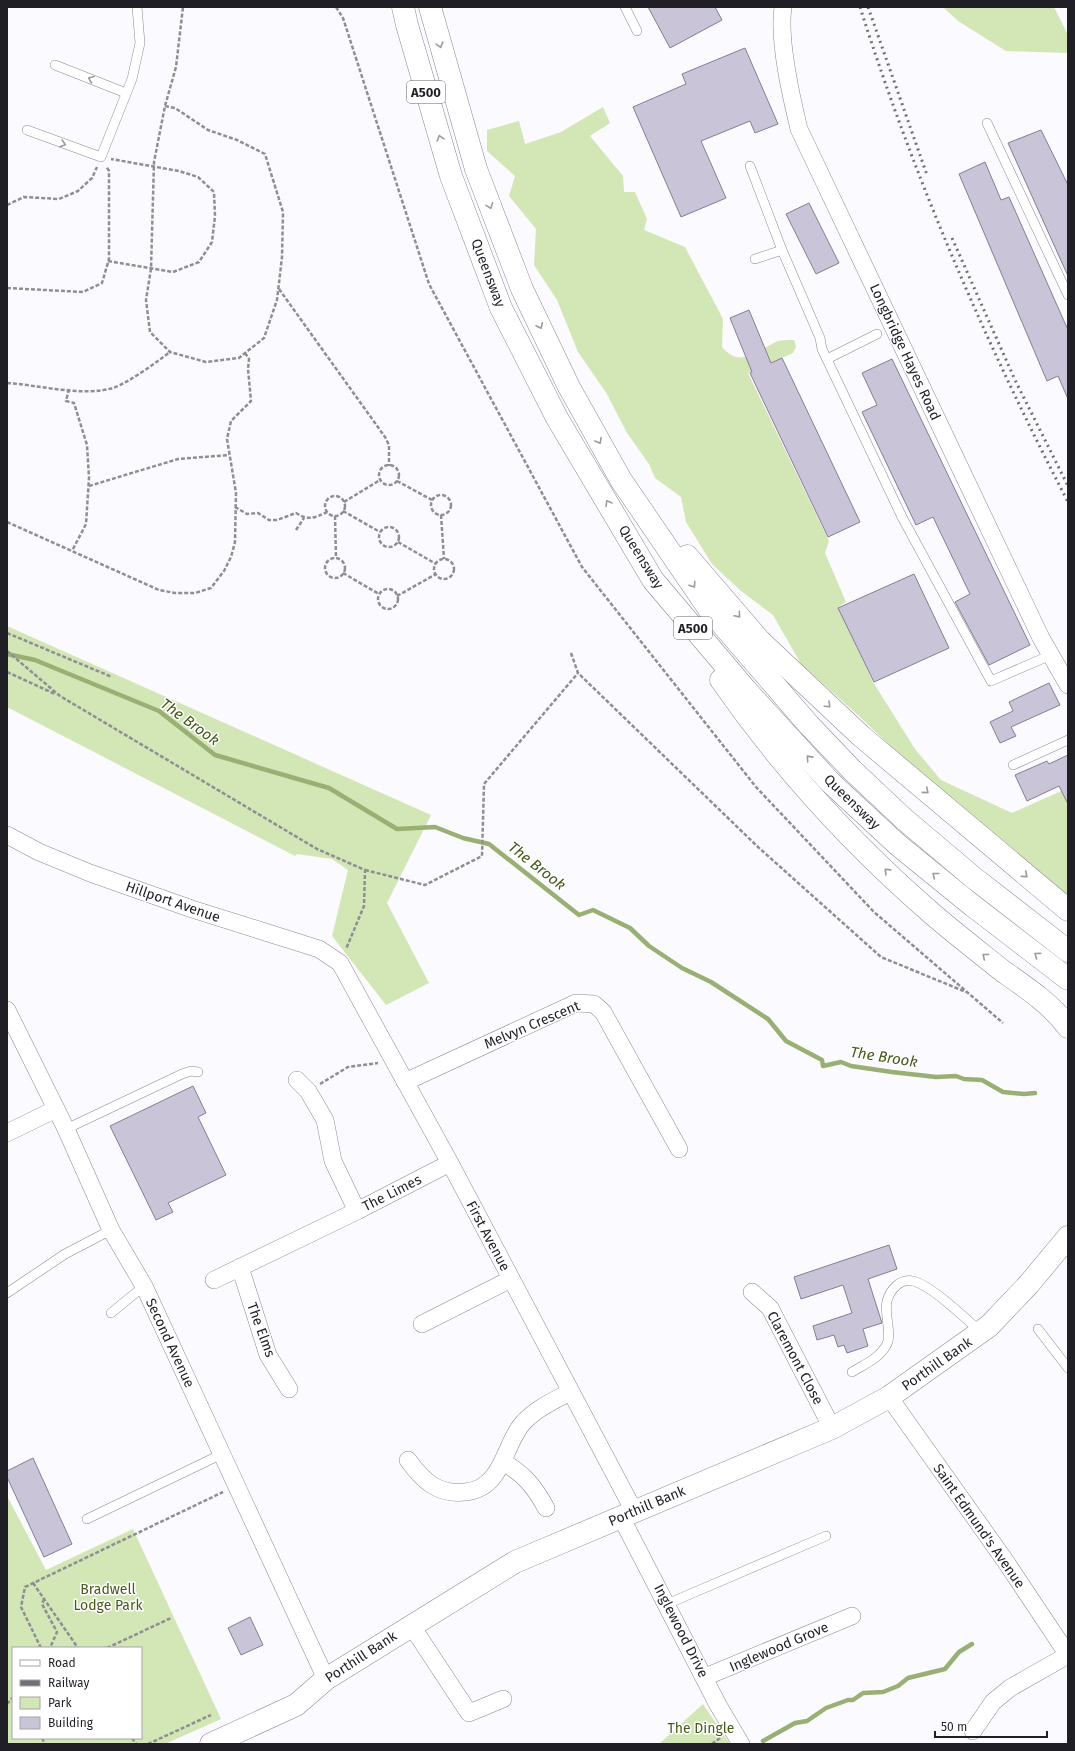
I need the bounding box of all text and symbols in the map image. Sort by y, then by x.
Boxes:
one-way arrow [435,41,444,48]
one-way arrow [87,76,94,84]
road number: A500 [407,81,445,103]
one-way arrow [436,135,445,142]
one-way arrow [60,139,67,148]
one-way arrow [485,202,493,209]
street label: Queensway [467,236,509,310]
street label: Longbridge Hayes Road [866,281,944,423]
one-way arrow [535,321,543,329]
one-way arrow [595,437,602,444]
one-way arrow [605,500,612,507]
street label: Queensway [615,522,667,592]
one-way arrow [688,581,695,588]
one-way arrow [733,610,741,618]
road number: A500 [674,617,712,639]
water label: The Brook [157,695,223,749]
one-way arrow [823,701,831,708]
one-way arrow [806,756,813,763]
street label: Queensway [820,771,884,833]
one-way arrow [921,786,929,793]
water label: The Brook [505,838,569,894]
one-way arrow [884,868,892,876]
one-way arrow [1021,870,1028,877]
one-way arrow [932,873,939,880]
street label: Hillport Avenue [124,878,222,926]
one-way arrow [1034,953,1041,960]
one-way arrow [983,954,990,961]
street label: Melvyn Crescent [482,997,583,1053]
water label: The Brook [849,1043,919,1071]
street label: The Limes [360,1171,425,1215]
street label: First Avenue [462,1198,514,1274]
street label: Second Avenue [142,1296,198,1390]
street label: The Elms [243,1300,279,1360]
street label: Claremont Close [763,1308,827,1408]
street label: Porthill Bank [899,1333,976,1394]
street label: Saint Edmund's Avenue [930,1460,1028,1592]
street label: Porthill Bank [606,1482,689,1530]
park label: Bradwell Lodge Park [73,1581,143,1614]
street label: Inglewood Drive [650,1581,712,1681]
street label: Inglewood Grove [727,1618,831,1676]
street label: Porthill Bank [322,1627,401,1686]
legend [12,1647,142,1739]
text: Road [48,1656,76,1670]
text: Railway [48,1676,89,1690]
text: Park [48,1696,72,1710]
scale bar [935,1713,1047,1739]
text: Building [48,1716,94,1730]
park label: The Dingle [668,1720,734,1737]
text: 50 m [941,1720,967,1734]

